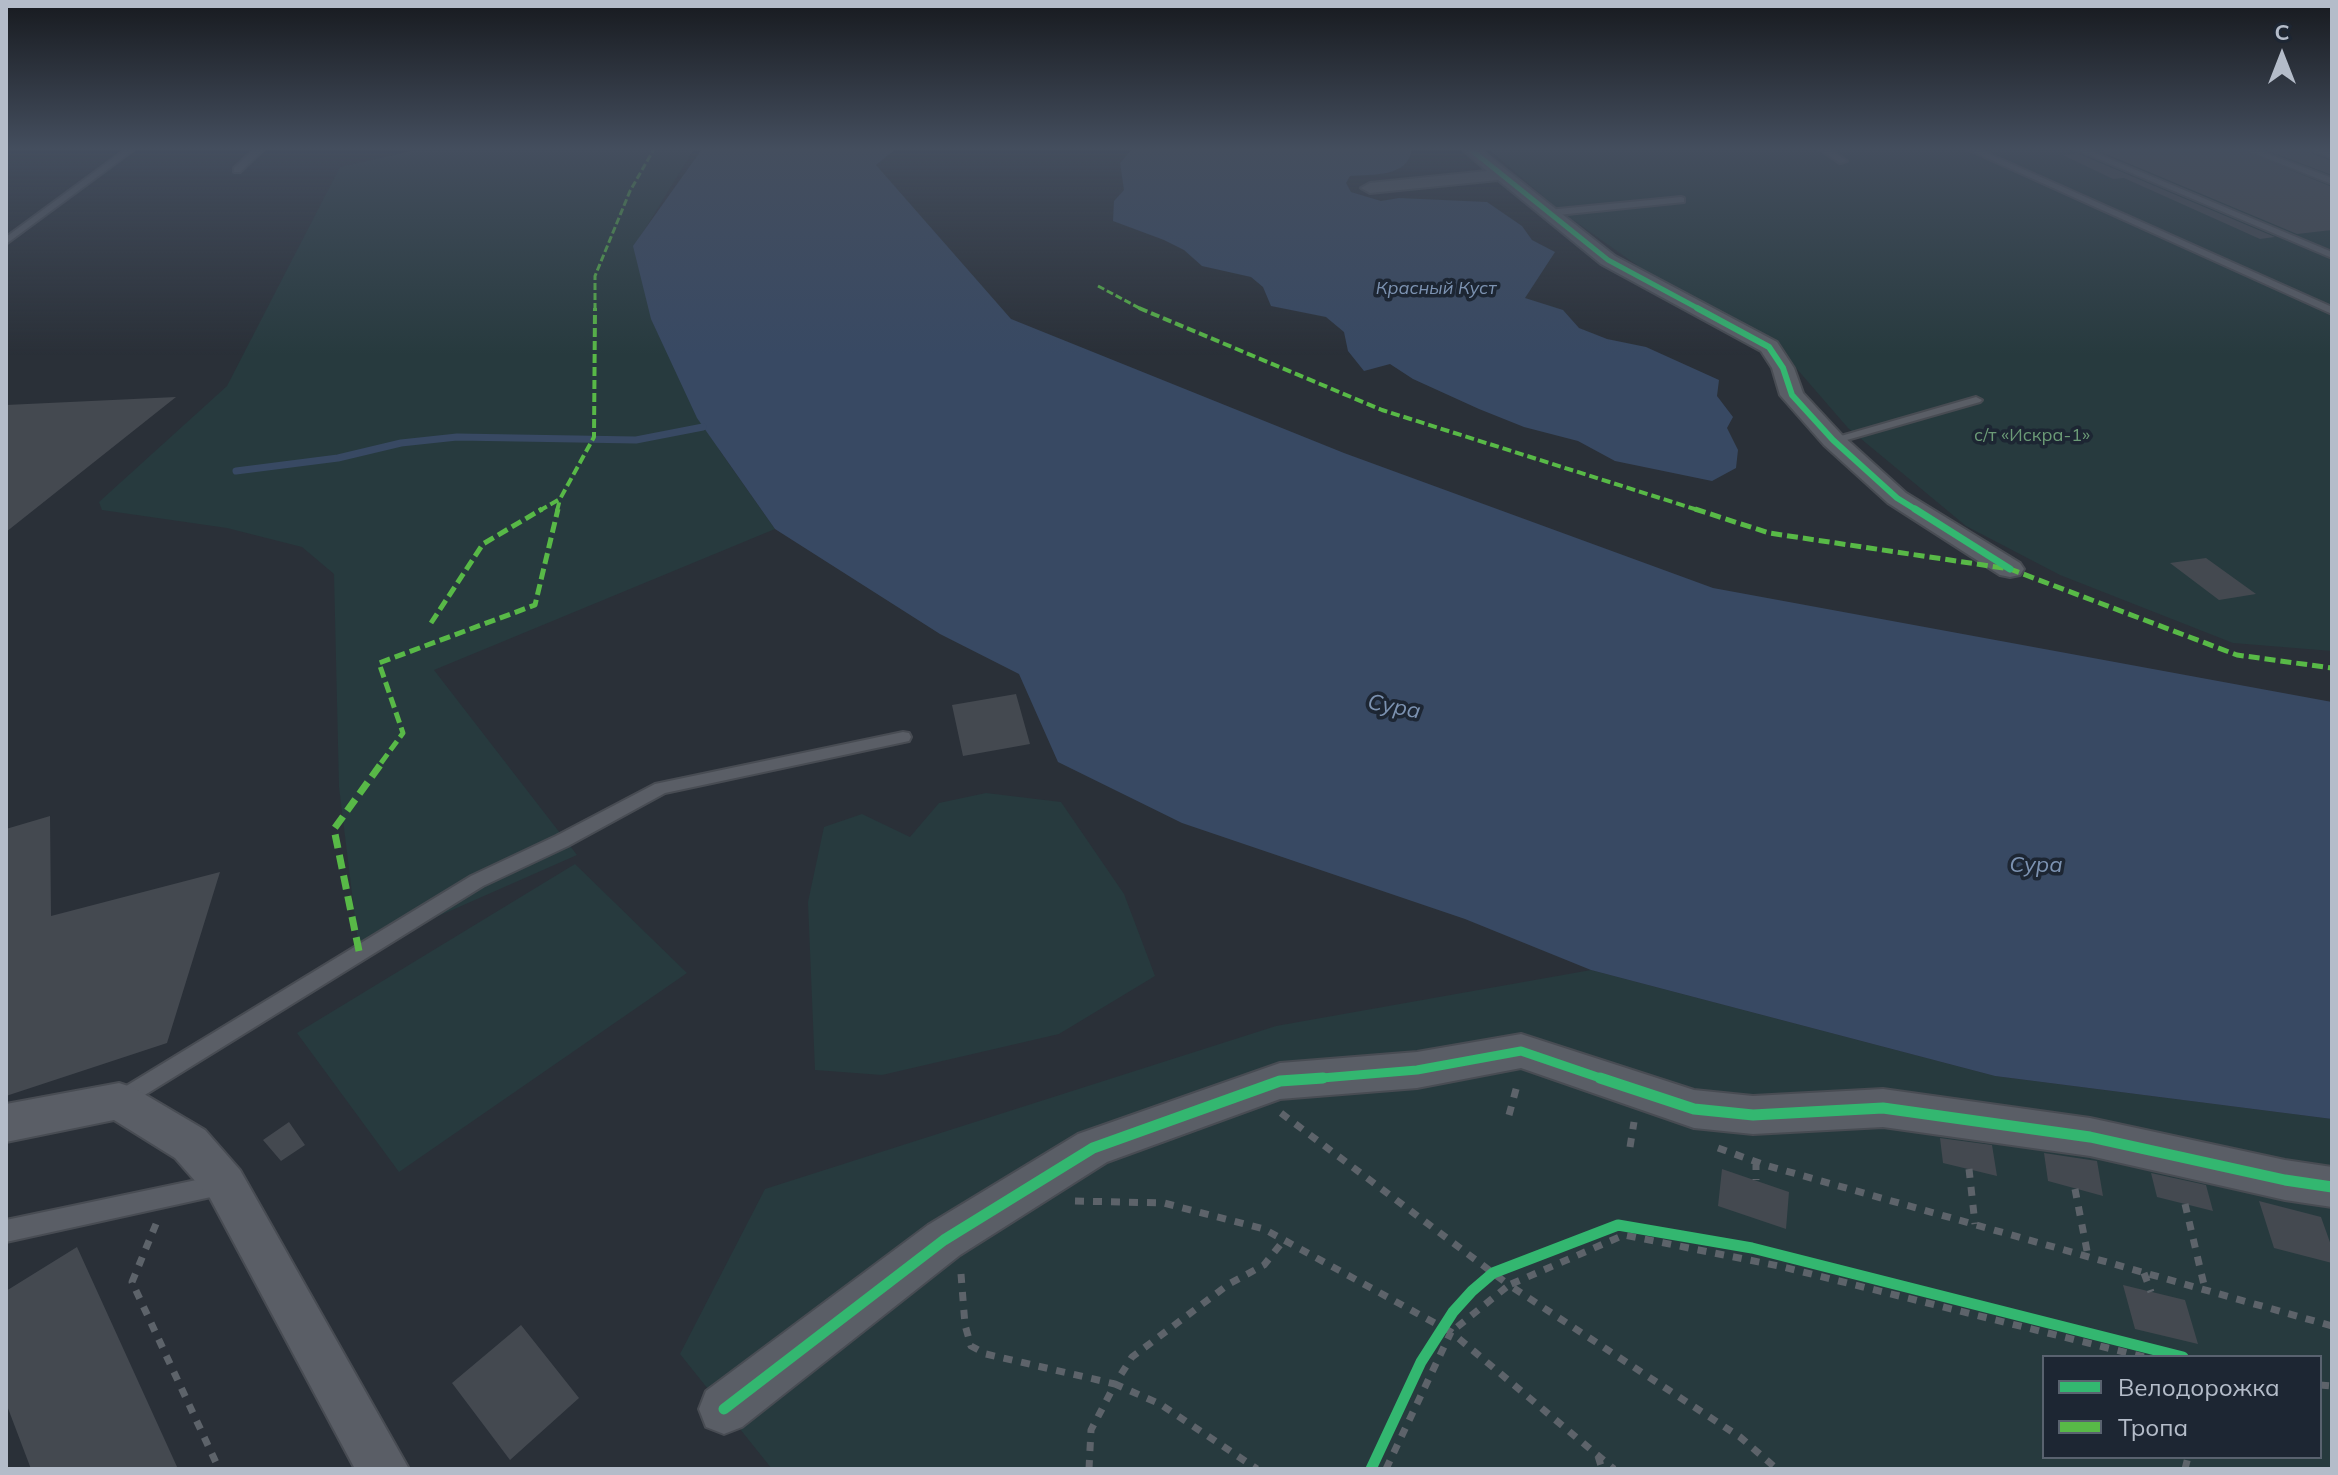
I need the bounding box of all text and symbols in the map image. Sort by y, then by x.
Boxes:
north arrow [2242,16,2322,96]
text: С [2274,18,2290,46]
water label: Красный Куст [1376,278,1496,300]
park label: с/т «Искра-1» [1974,425,2090,447]
water label: Сура [1365,689,1423,725]
water label: Сура [2009,852,2063,878]
legend [2042,1355,2322,1459]
text: Велодорожка [2118,1372,2280,1402]
text: Тропа [2118,1412,2188,1442]

